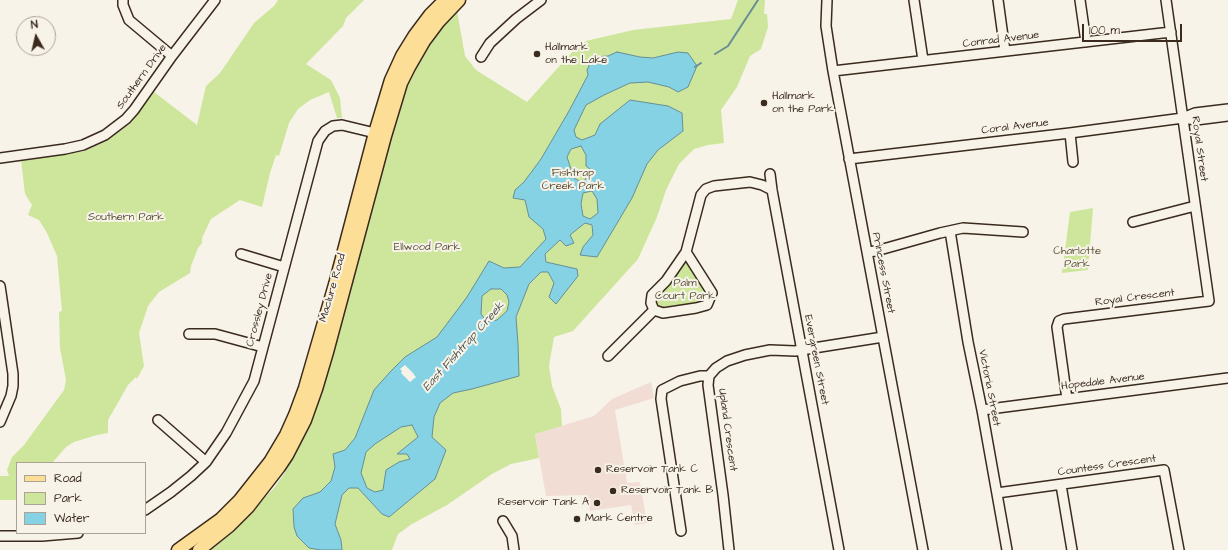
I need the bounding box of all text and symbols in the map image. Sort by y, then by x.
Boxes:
north arrow [16,16,56,56]
scale bar [1084,16,1184,42]
text: N [30,17,39,33]
text: 100 m [1089,22,1120,39]
street label: Conrad Avenue [962,29,1040,51]
place label: Hallmark on the Lake [545,41,607,67]
street label: Southern Drive [114,42,170,112]
marker: Hallmark on the Lake [532,49,542,59]
place label: Hallmark on the Park [772,90,834,116]
marker: Hallmark on the Park [759,98,769,108]
street label: Coral Avenue [981,116,1049,138]
street label: Royal Street [1188,116,1210,182]
park label: Fishtrap Creek Park [542,167,604,193]
park label: Southern Park [88,211,164,225]
street label: Princess Street [869,231,897,315]
park label: Ellwood Park [394,241,460,255]
park label: Charlotte Park [1053,245,1101,271]
street label: Maclure Road [317,252,349,324]
street label: Crossley Drive [244,272,276,348]
park label: Palm Court Park [655,277,715,303]
street label: Royal Crescent [1095,287,1175,309]
water label: East Fishtrap Creek [420,299,508,395]
street label: Evergreen Street [801,314,831,406]
street label: Victoria Street [975,349,1003,427]
street label: Hopedale Avenue [1061,370,1145,394]
street label: Upland Crescent [715,388,739,472]
street label: Countess Crescent [1057,453,1157,479]
legend [16,462,146,534]
place label: Reservoir Tank C [606,463,698,477]
marker: Reservoir Tank C [593,465,603,475]
text: Road [54,470,82,487]
place label: Reservoir Tank B [621,484,713,498]
marker: Reservoir Tank B [608,486,618,496]
text: Park [54,490,82,507]
place label: Reservoir Tank A [497,496,589,510]
marker: Reservoir Tank A [592,498,602,508]
text: Water [54,510,89,527]
place label: Mark Centre [585,512,653,526]
marker: Mark Centre [572,514,582,524]

